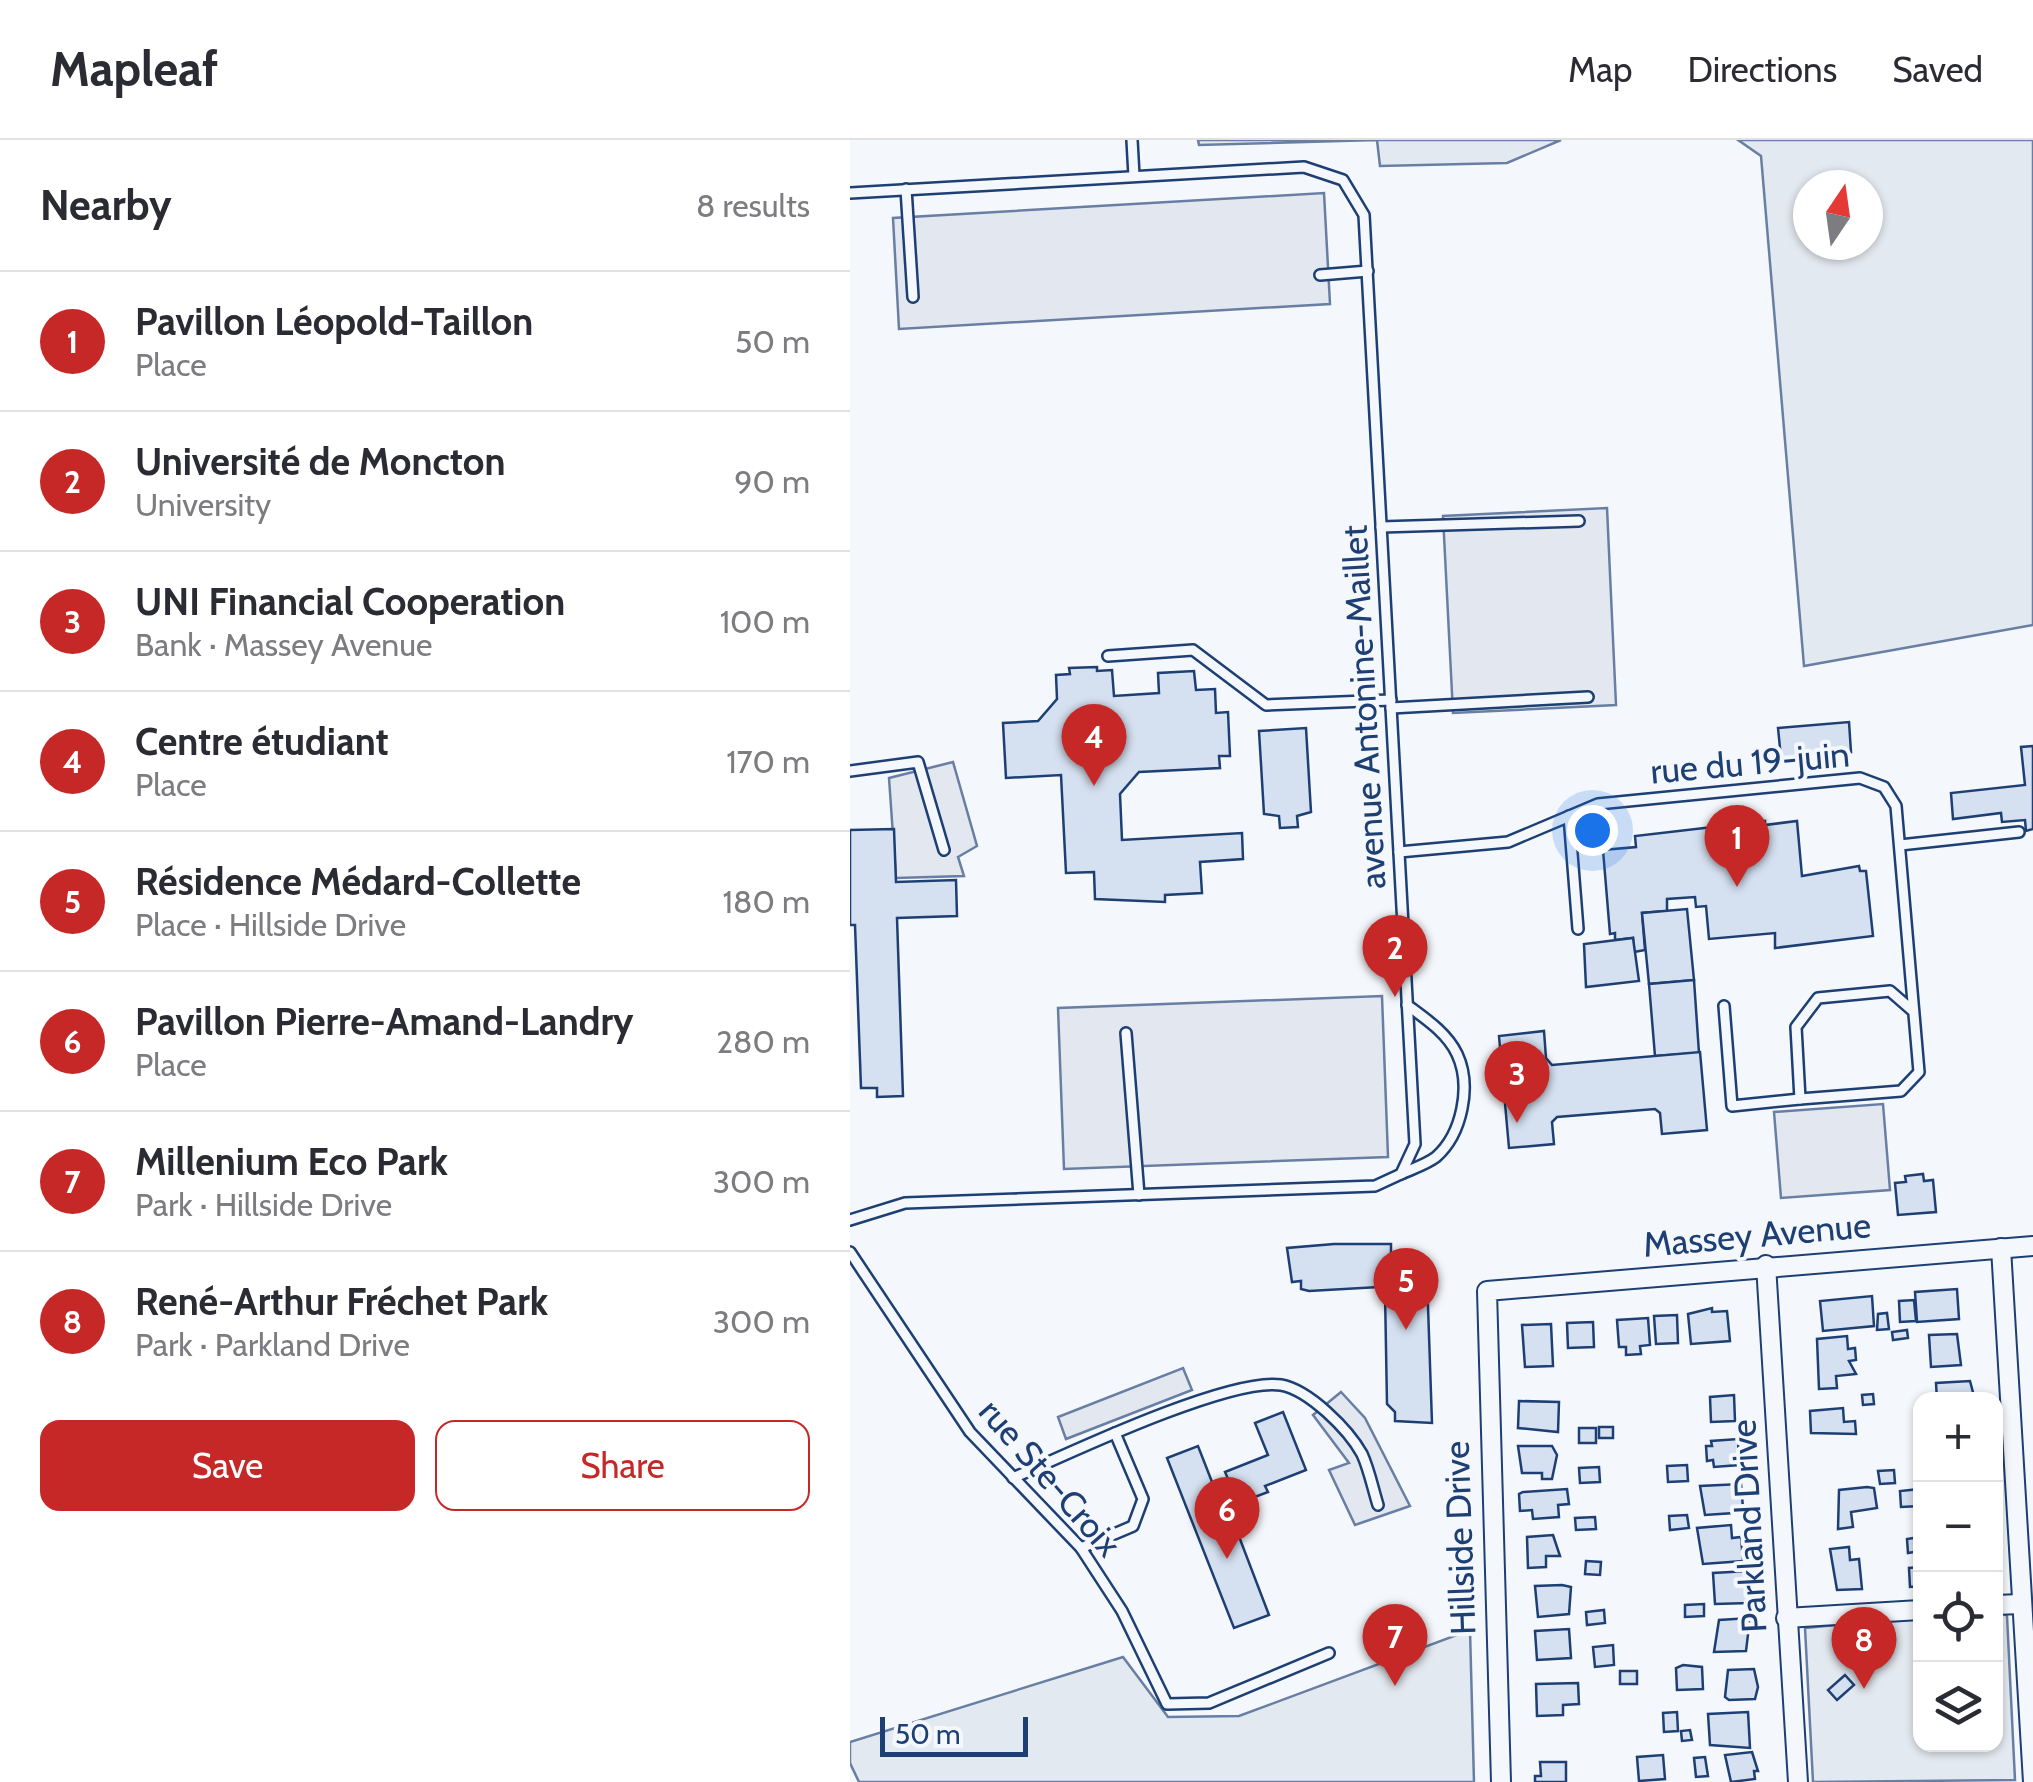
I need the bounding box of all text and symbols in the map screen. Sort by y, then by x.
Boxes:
text: Mapleaf [50,40,218,98]
text: Map [1568,48,1633,91]
text: Directions [1688,48,1837,91]
text: Saved [1892,48,1983,91]
north arrow [1793,170,1883,260]
text: Nearby [40,179,172,231]
text: 8 results [696,186,810,225]
text: Pavillon Léopold-Taillon [135,298,533,345]
text: 1 [67,322,78,361]
text: 50 m [735,322,810,361]
text: Place [135,345,207,384]
text: Université de Moncton [135,438,505,485]
text: 2 [64,462,81,501]
text: 90 m [734,462,810,501]
text: University [135,485,271,524]
street label: avenue Antonine-Maillet [1332,524,1395,890]
text: UNI Financial Cooperation [135,578,565,625]
text: 3 [64,602,81,641]
text: 100 m [720,602,810,641]
text: Bank · Massey Avenue [135,625,432,664]
pin: 4 [1062,704,1126,786]
text: Centre étudiant [135,718,389,765]
street label: rue du 19-juin [1649,732,1851,793]
text: 4 [63,742,82,781]
text: 170 m [726,742,810,781]
text: Place [135,765,207,804]
pin: 1 [1704,804,1770,887]
your location [1567,805,1618,856]
text: Résidence Médard-Collette [135,858,581,905]
text: 5 [64,882,81,921]
text: 180 m [723,882,810,921]
text: Place · Hillside Drive [135,905,406,944]
pin: 2 [1362,914,1428,997]
text: Pavillon Pierre-Amand-Landry [135,998,633,1045]
text: 6 [64,1022,81,1061]
text: 280 m [716,1022,810,1061]
pin: 3 [1484,1040,1550,1123]
text: Place [135,1045,207,1084]
text: Millenium Eco Park [135,1138,448,1185]
text: 7 [64,1162,81,1201]
text: 300 m [713,1162,810,1201]
text: Park · Hillside Drive [135,1185,392,1224]
street label: Massey Avenue [1641,1203,1873,1266]
pin: 5 [1374,1248,1438,1330]
text: René-Arthur Fréchet Park [135,1278,548,1325]
text: 8 [63,1302,82,1341]
text: 300 m [713,1302,810,1341]
text: Park · Parkland Drive [135,1325,410,1364]
street label: rue Ste-Croix [970,1390,1131,1566]
map controls [1913,1392,2003,1752]
button: + [1913,1392,2003,1482]
street label: Parkland Drive [1721,1418,1776,1634]
button: Save [40,1420,415,1511]
button: Share [435,1420,810,1511]
street label: Hillside Drive [1435,1440,1484,1636]
pin: 6 [1194,1476,1260,1559]
button: − [1913,1482,2003,1572]
button: locate [1913,1572,2003,1662]
pin: 7 [1362,1604,1428,1686]
pin: 8 [1832,1606,1896,1689]
button: layers [1913,1662,2003,1752]
scale bar [880,1712,1028,1756]
text: 50 m [895,1717,961,1751]

